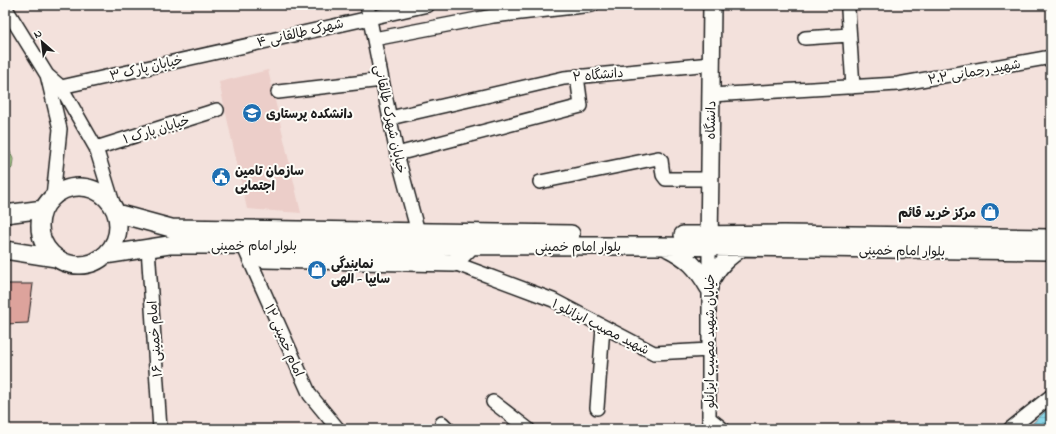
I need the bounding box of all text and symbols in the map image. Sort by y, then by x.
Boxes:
street label: شهرک طالقانی ۴ [255,14,346,53]
north arrow [22,22,62,62]
text: N [31,25,45,43]
street label: خیابان پارک ۳ [108,51,185,86]
street label: شهید رحمانی ۲.۲ [926,55,1022,90]
street label: خیابان شهرک طالقانی [369,63,410,176]
street label: دانشگاه ۲ [572,64,624,87]
street label: دانشگاه [702,100,721,140]
school or university icon: دانشکده پرستاری [241,102,263,124]
place label: دانشکده پرستاری [266,105,353,124]
street label: خیابان پارک ۱ [121,111,192,150]
place label: سازمان تامین اجتمایی [235,162,304,196]
public building icon: سازمان تامین اجتمایی [210,166,232,188]
shop icon: مرکز خرید قائم [979,201,1001,223]
place label: مرکز خرید قائم [898,204,976,223]
street label: بلوار امام خمینی [211,237,297,256]
street label: بلوار امام خمینی [535,238,621,257]
street label: بلوار امام خمینی [859,241,945,262]
place label: نمایندگی سایپا - الهی [331,255,390,289]
shop icon: نمایندگی سایپا - الهی [306,259,328,281]
street label: خیابان شهید مصیب ایزانلو [701,274,720,409]
street label: شهید مصیب ایزانلو ۱ [548,295,652,360]
street label: امام خمینی ۱۶ [143,300,168,378]
street label: امام خمینی ۱۲ [259,301,308,380]

